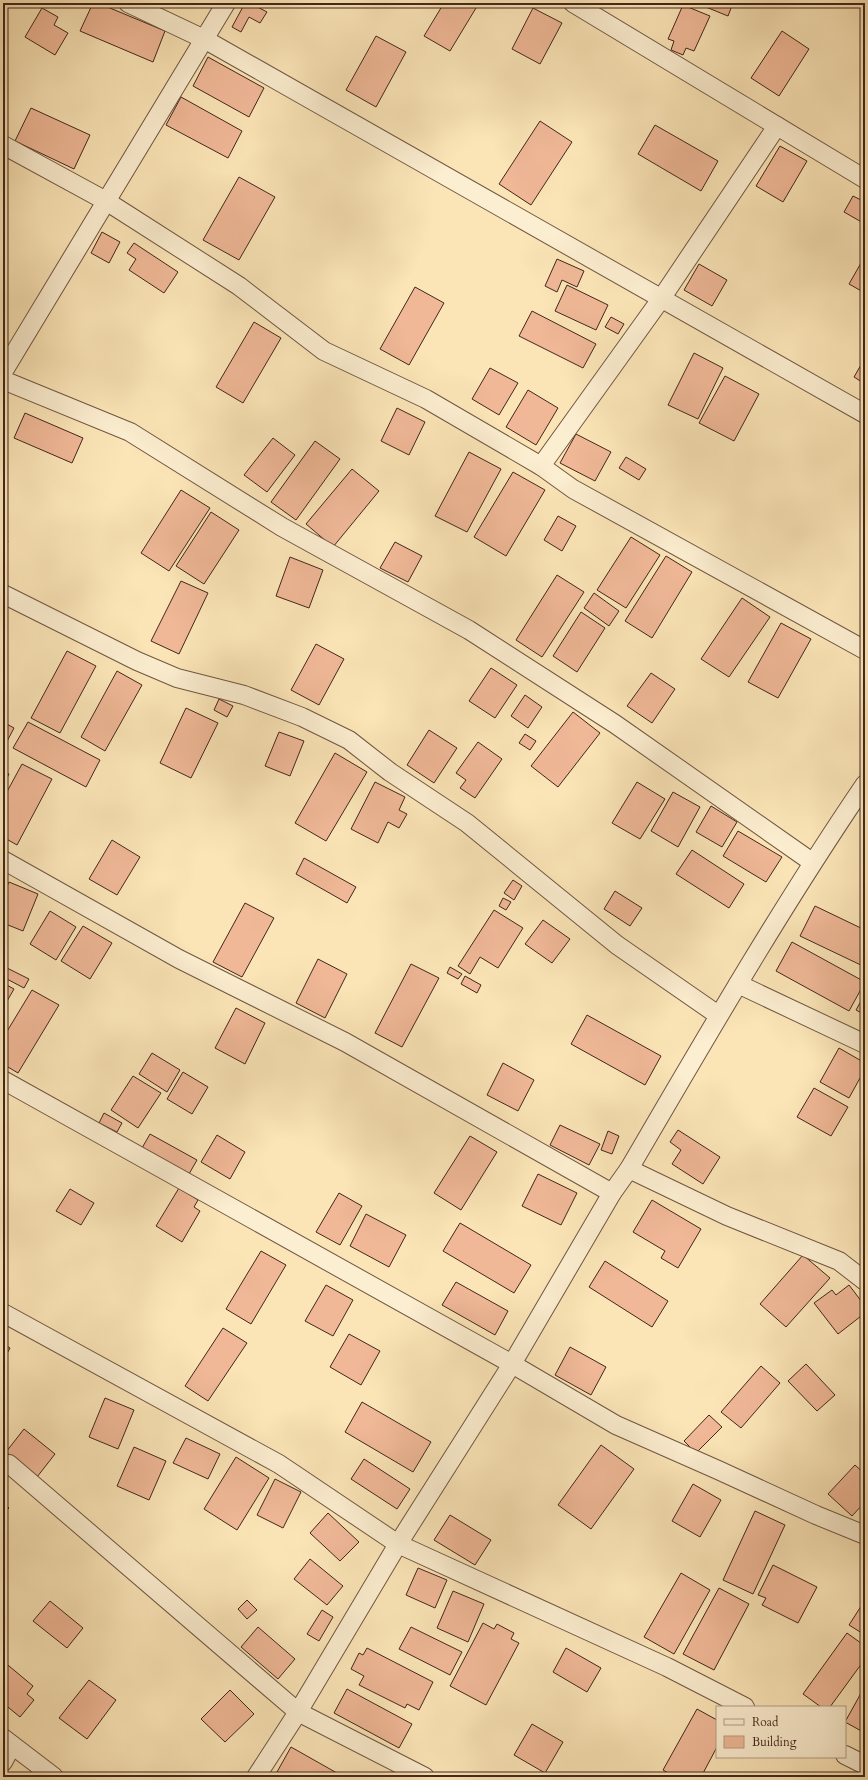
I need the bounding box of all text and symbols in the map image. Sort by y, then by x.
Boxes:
legend [716,1706,846,1758]
text: Road [752,1714,779,1730]
text: Building [752,1734,797,1750]

